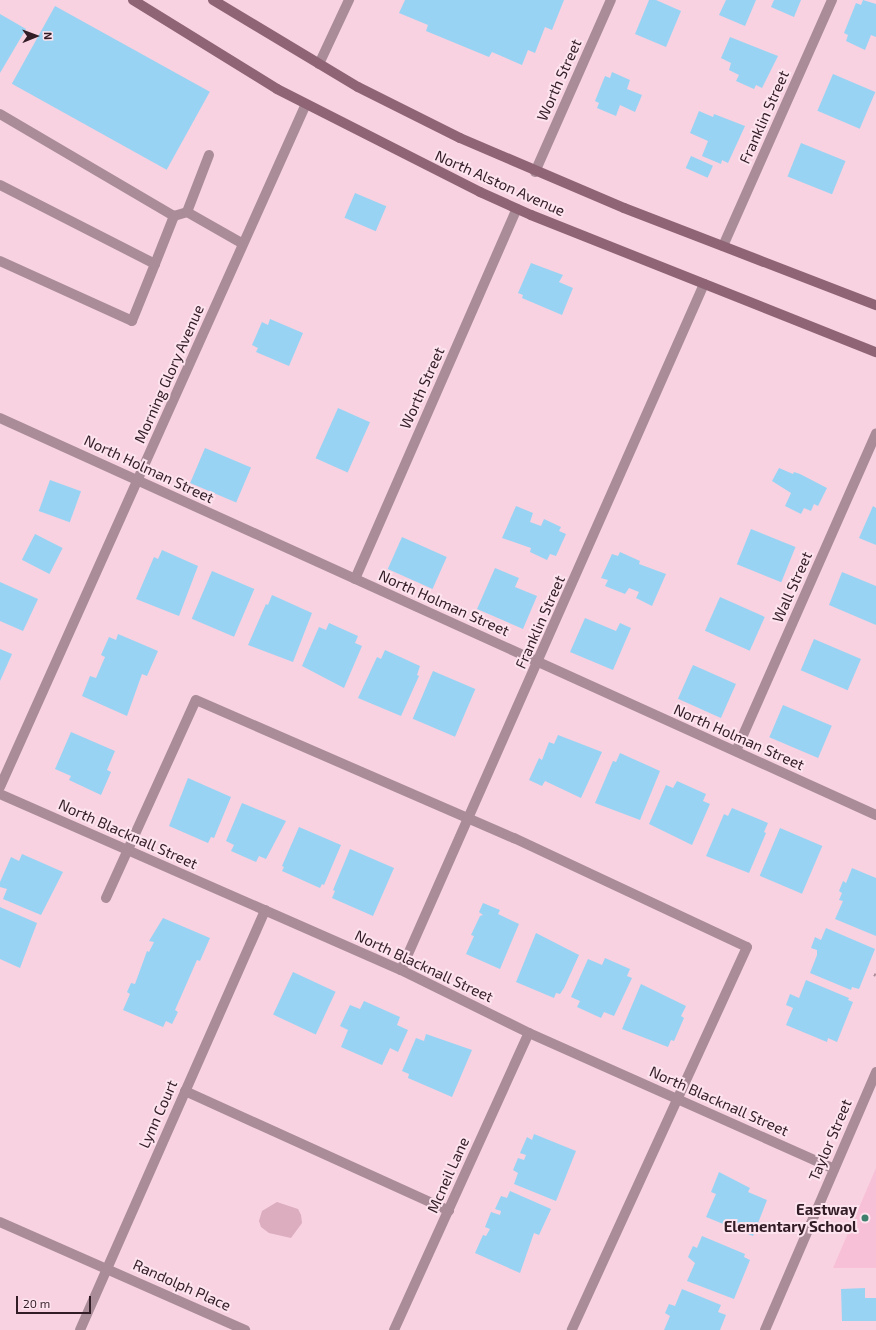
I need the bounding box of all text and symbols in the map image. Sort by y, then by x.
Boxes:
north arrow [16,16,56,56]
text: N [42,32,55,40]
street label: Worth Street [533,36,585,124]
street label: Franklin Street [735,68,793,166]
street label: North Alston Avenue [432,146,568,220]
street label: Morning Glory Avenue [130,302,208,446]
street label: Worth Street [396,344,448,432]
street label: North Holman Street [81,431,217,507]
street label: Wall Street [768,549,816,625]
street label: North Holman Street [376,566,512,640]
street label: Franklin Street [511,573,569,671]
street label: North Holman Street [671,700,807,774]
street label: North Blacknall Street [55,795,201,873]
street label: North Blacknall Street [352,926,496,1006]
street label: North Blacknall Street [646,1062,792,1140]
street label: Lynn Court [135,1077,181,1151]
street label: Taylor Street [805,1096,855,1184]
street label: Mcneil Lane [423,1134,473,1216]
place label: Eastway Elementary School [723,1200,857,1235]
marker: Eastway Elementary School [860,1213,870,1223]
street label: Randolph Place [130,1255,234,1315]
scale bar [18,1288,93,1314]
text: 20 m [23,1296,50,1310]

